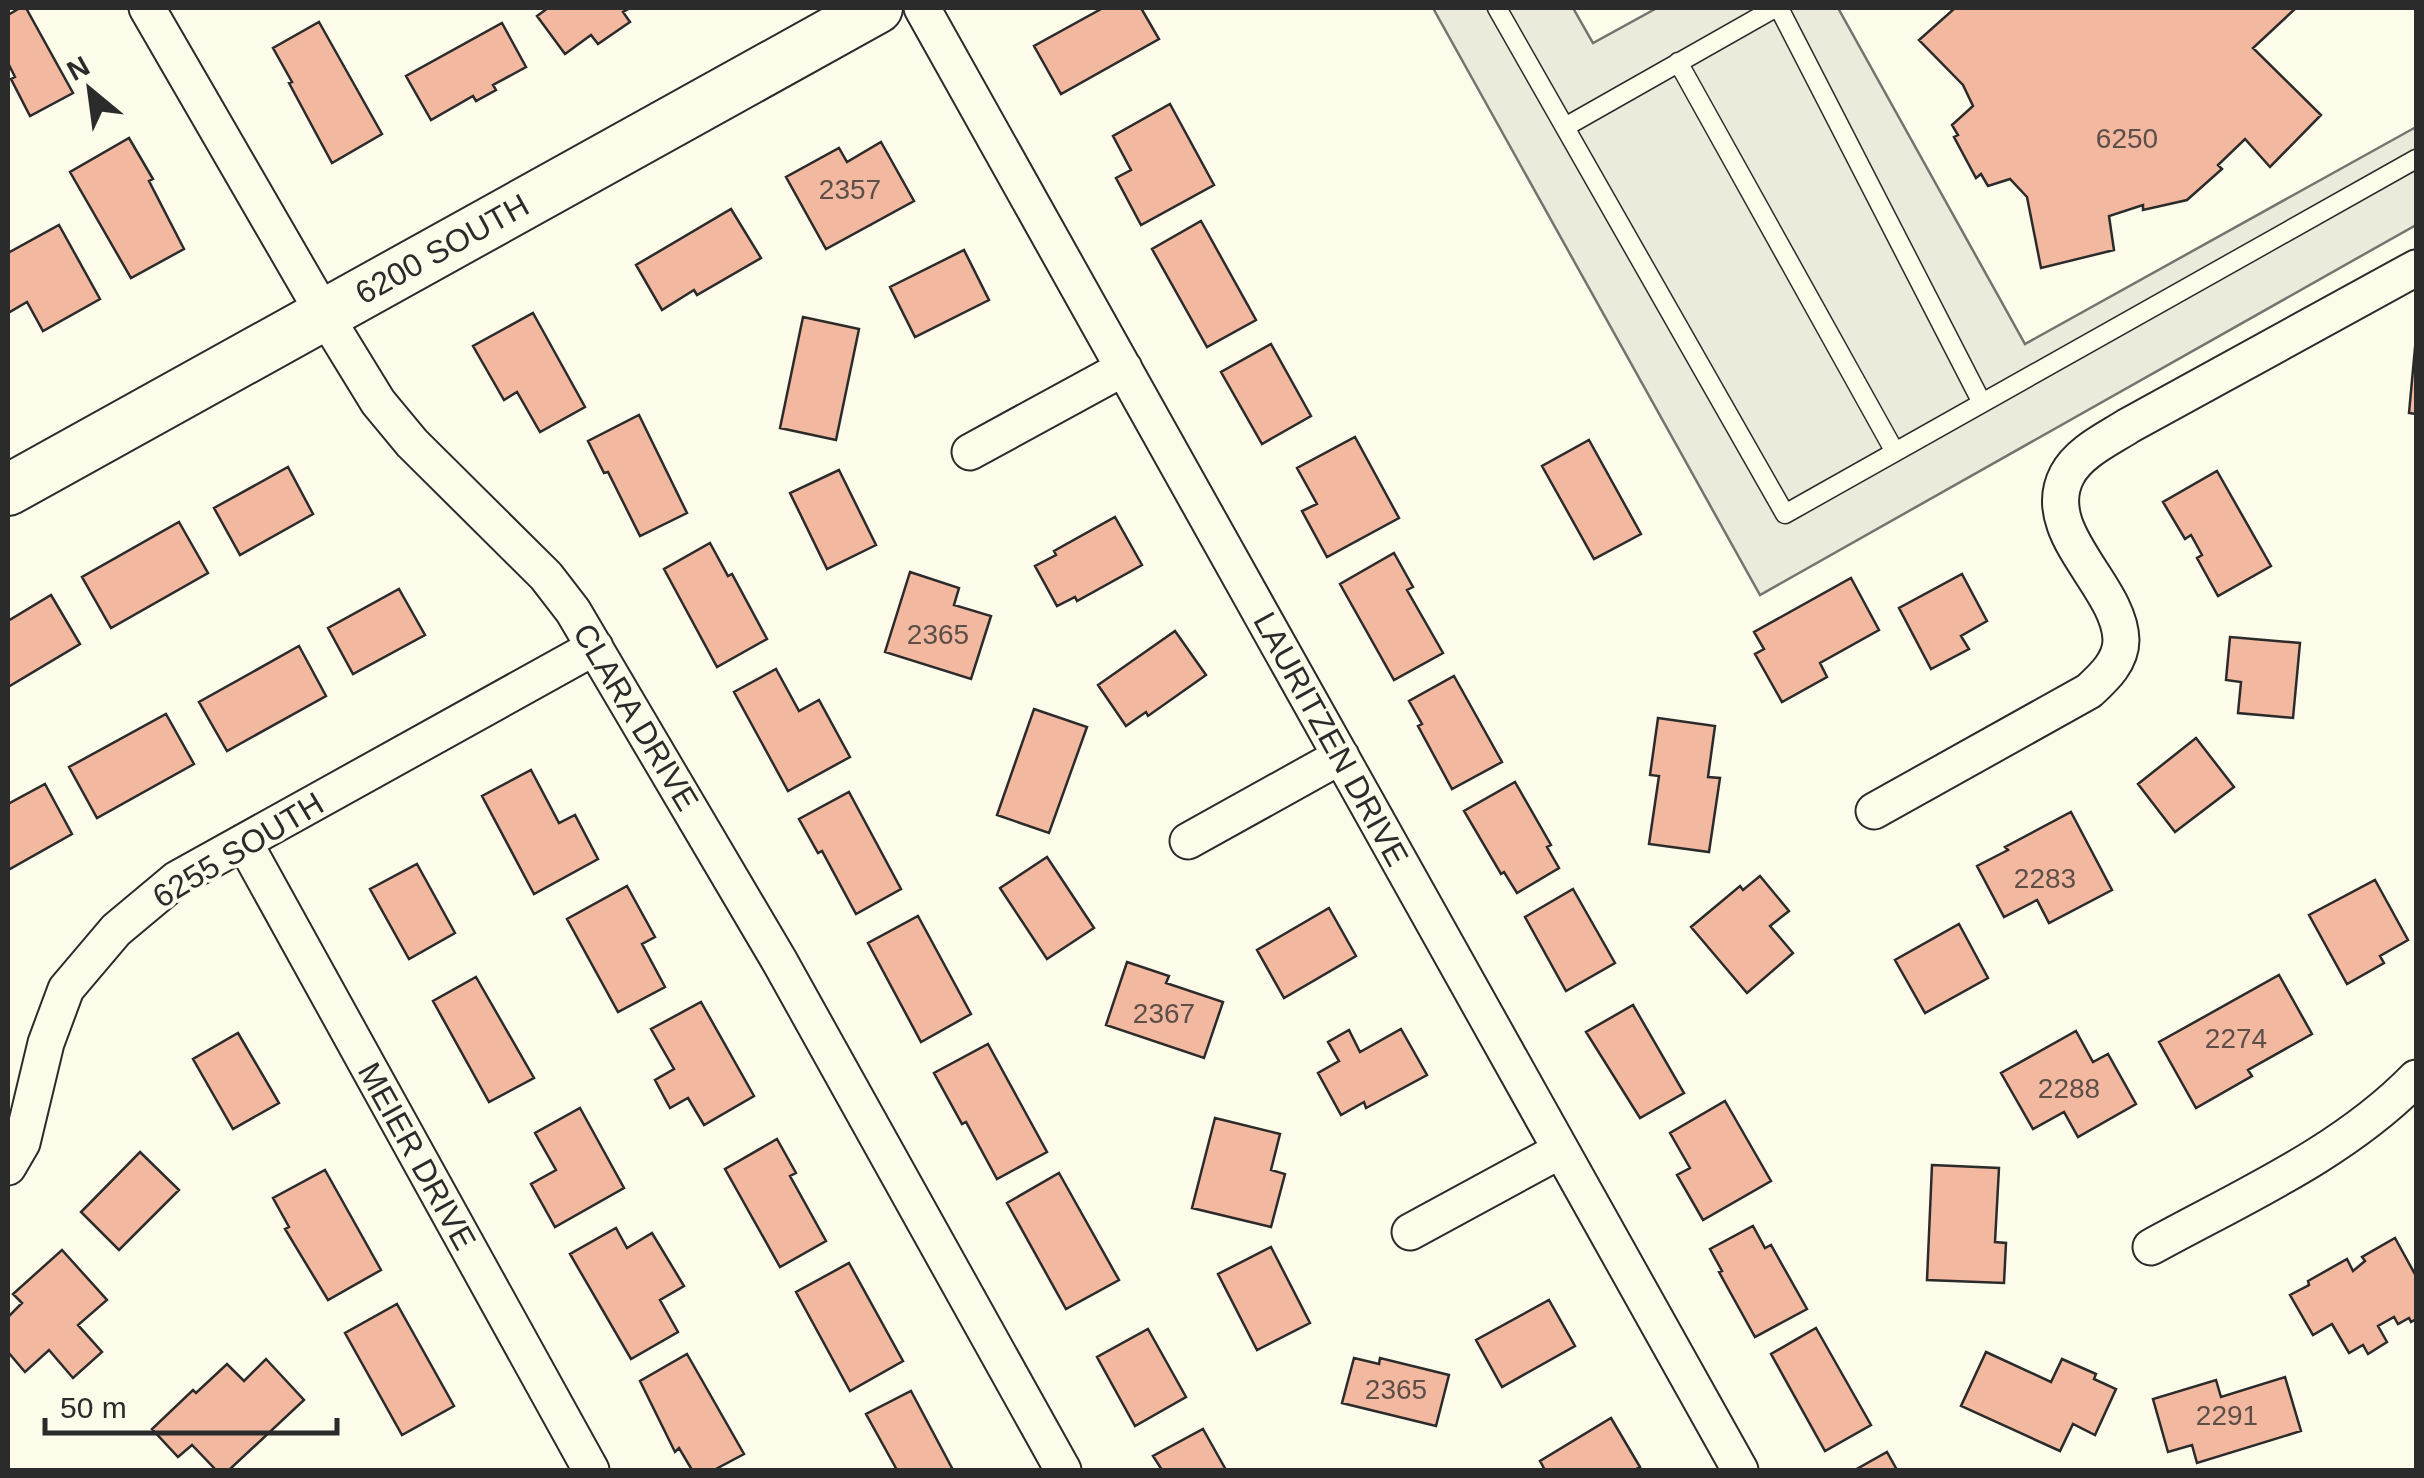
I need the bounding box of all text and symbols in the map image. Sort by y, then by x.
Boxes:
north arrow [40,40,140,140]
text: N [62,50,94,87]
house number: 6250 [2096,123,2158,154]
house number: 2357 [819,174,881,205]
street label: 6200 SOUTH [349,187,535,311]
street label: LAURITZEN DRIVE [1246,606,1416,872]
street label: CLARA DRIVE [566,617,706,817]
house number: 2365 [907,619,969,650]
street label: 6255 SOUTH [146,785,330,915]
house number: 2283 [2014,863,2076,894]
house number: 2367 [1133,998,1195,1029]
house number: 2274 [2205,1023,2267,1054]
street label: MEIER DRIVE [351,1056,483,1256]
house number: 2288 [2038,1073,2100,1104]
scale bar [45,1373,338,1435]
house number: 2365 [1365,1374,1427,1405]
text: 50 m [60,1391,127,1424]
house number: 2291 [2196,1400,2258,1431]

